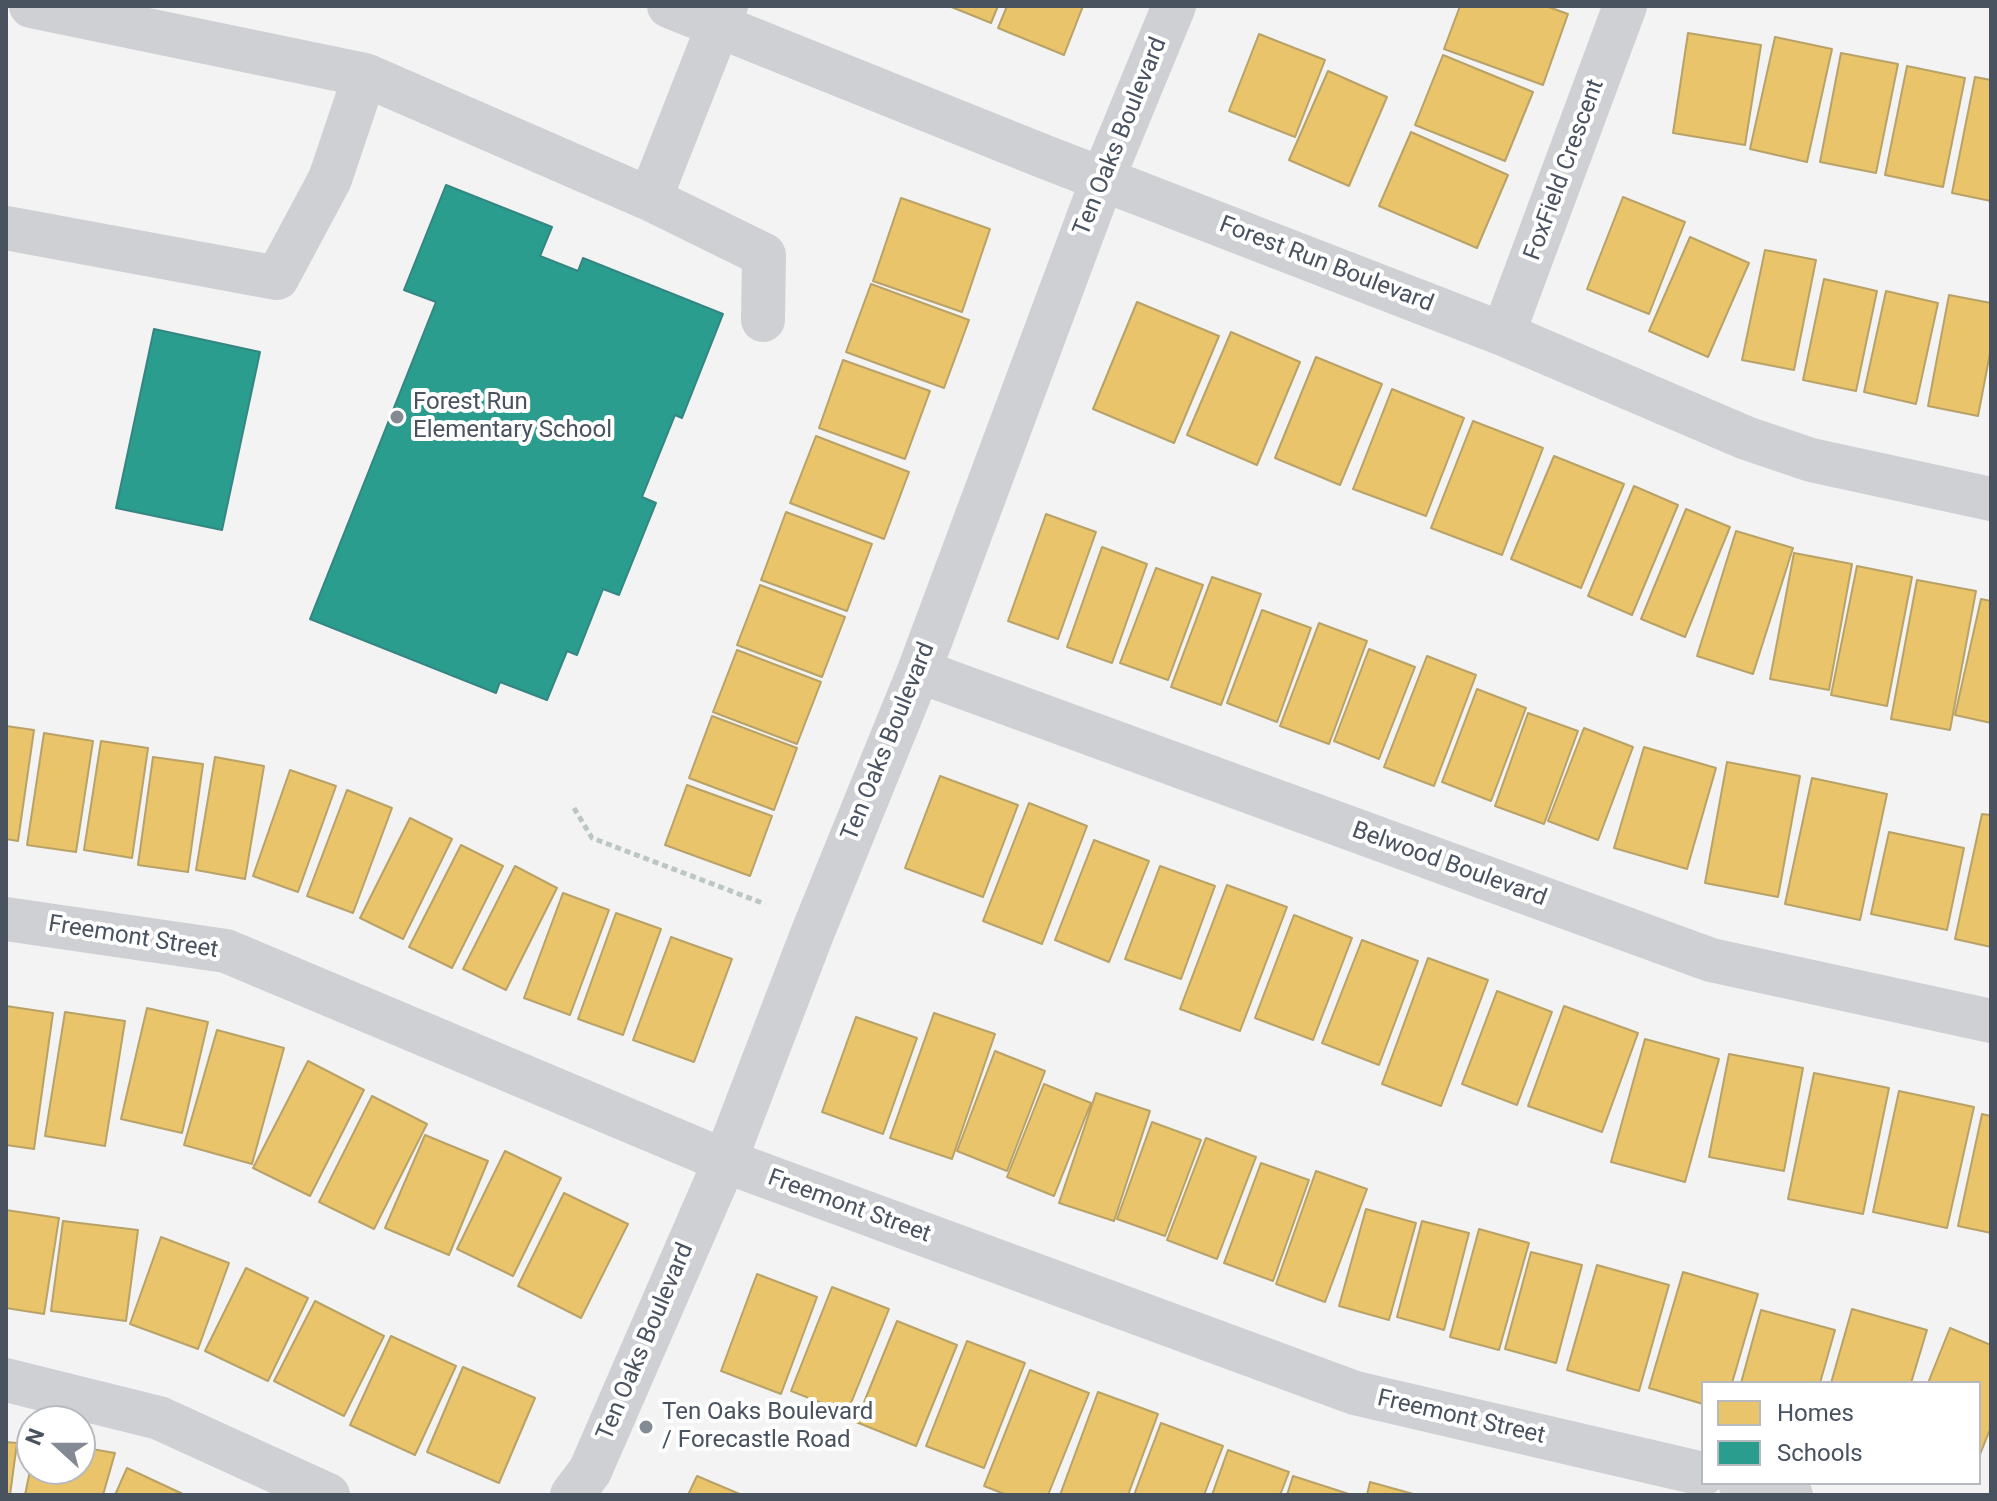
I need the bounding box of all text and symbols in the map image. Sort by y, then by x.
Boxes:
street label: Ten Oaks Boulevard [1068,34,1174,240]
street label: FoxField Crescent [1519,76,1611,264]
street label: Forest Run Boulevard [1215,211,1437,319]
place label: Forest Run Elementary School [413,389,612,445]
marker: Forest Run Elementary School [388,408,406,426]
street label: Ten Oaks Boulevard [836,639,942,845]
street label: Belwood Boulevard [1348,816,1550,914]
street label: Freemont Street [46,910,220,966]
street label: Freemont Street [764,1164,934,1250]
street label: Ten Oaks Boulevard [591,1239,701,1445]
legend [1701,1381,1981,1485]
street label: Freemont Street [1374,1385,1548,1451]
place label: Ten Oaks Boulevard / Forecastle Road [662,1399,873,1455]
text: Homes [1777,1399,1854,1427]
north arrow [16,1405,96,1485]
marker: Ten Oaks Boulevard / Forecastle Road [637,1418,655,1436]
text: N [21,1425,49,1449]
text: Schools [1777,1439,1863,1467]

